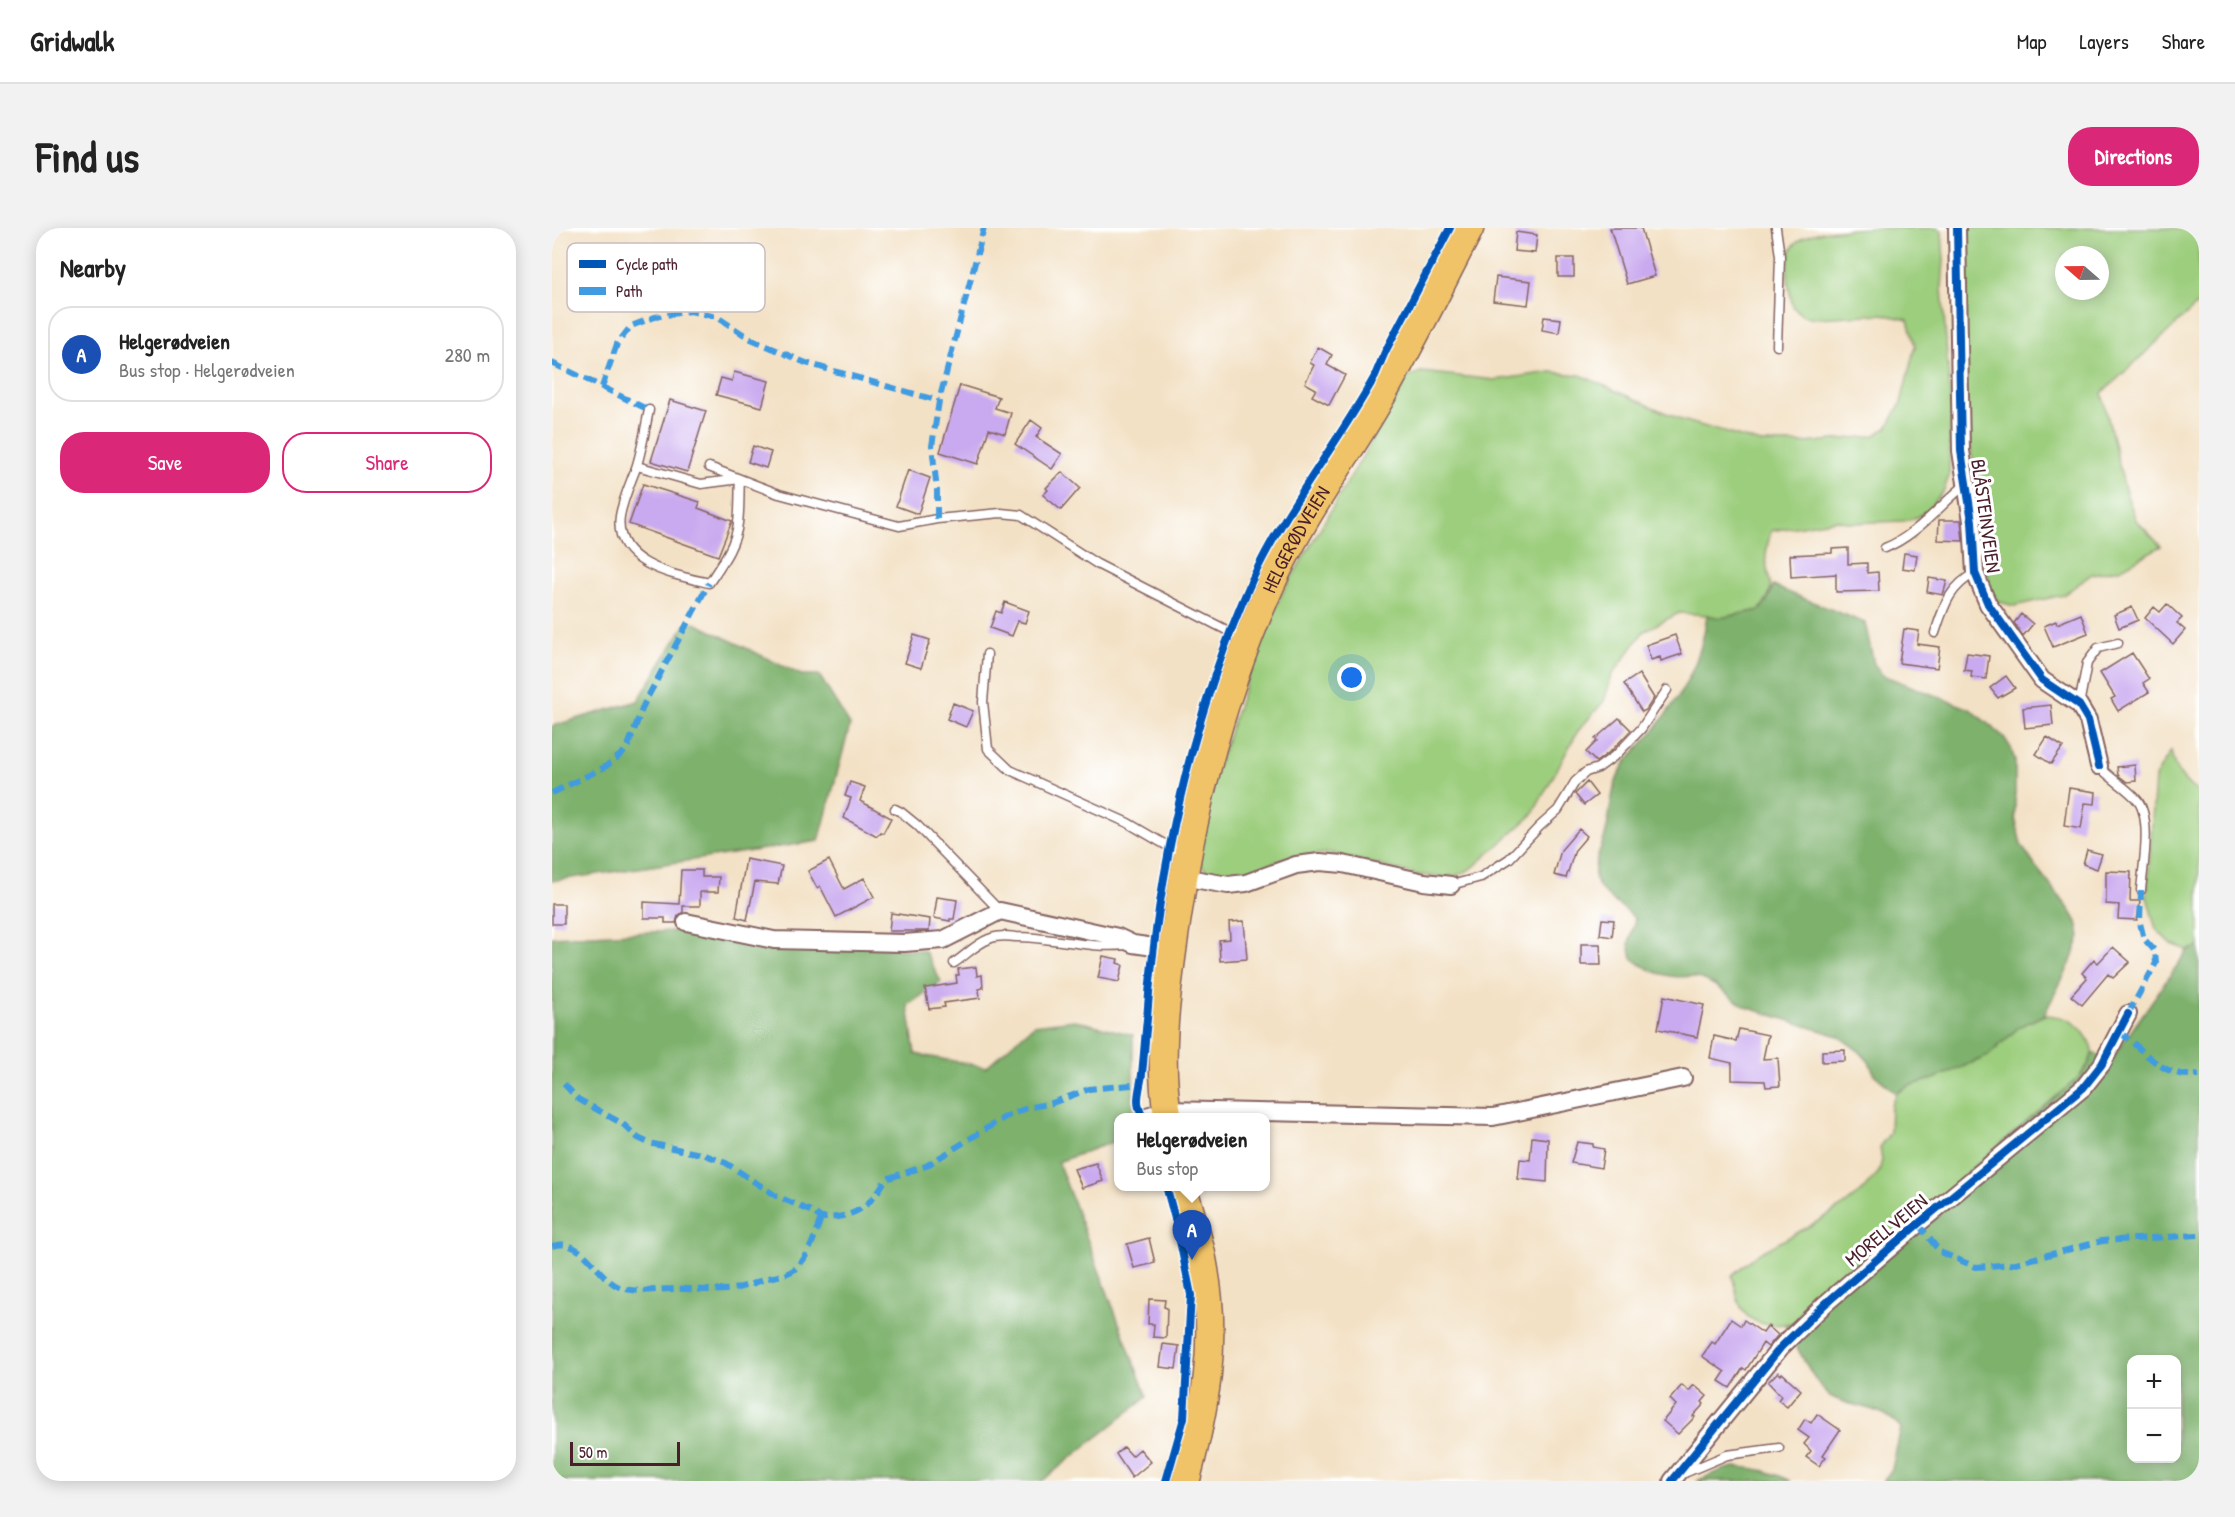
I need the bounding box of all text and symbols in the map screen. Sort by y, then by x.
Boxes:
text: Gridwalk [30,22,114,60]
text: Map [2017,27,2046,56]
text: Layers [2079,27,2129,56]
text: Share [2162,27,2205,56]
button: Directions [2068,127,2199,186]
text: Find us [36,128,139,185]
legend [567,243,765,312]
north arrow [2055,246,2109,300]
text: Nearby [60,250,126,285]
text: Cycle path [616,253,678,275]
text: Path [616,280,642,302]
text: Helgerødveien [119,326,230,356]
text: A [77,341,86,368]
text: 280 m [445,341,490,368]
text: Bus stop · Helgerødveien [119,356,295,383]
button: Save [60,432,270,493]
button: Share [282,432,492,493]
street label: BLÅSTEINVEIEN [1965,457,2008,574]
street label: HELGERØDVEIEN [1255,481,1336,597]
your location [1337,663,1366,692]
popup [1114,1113,1270,1191]
text: Helgerødveien [1137,1124,1247,1154]
text: Bus stop [1137,1154,1198,1181]
street label: MORELLVEIEN [1839,1187,1933,1272]
pin: A [1172,1210,1212,1260]
map controls [2127,1355,2181,1463]
button: + [2127,1355,2181,1409]
button: − [2127,1409,2181,1463]
scale bar [570,1439,680,1466]
text: 50 m [579,1441,608,1463]

